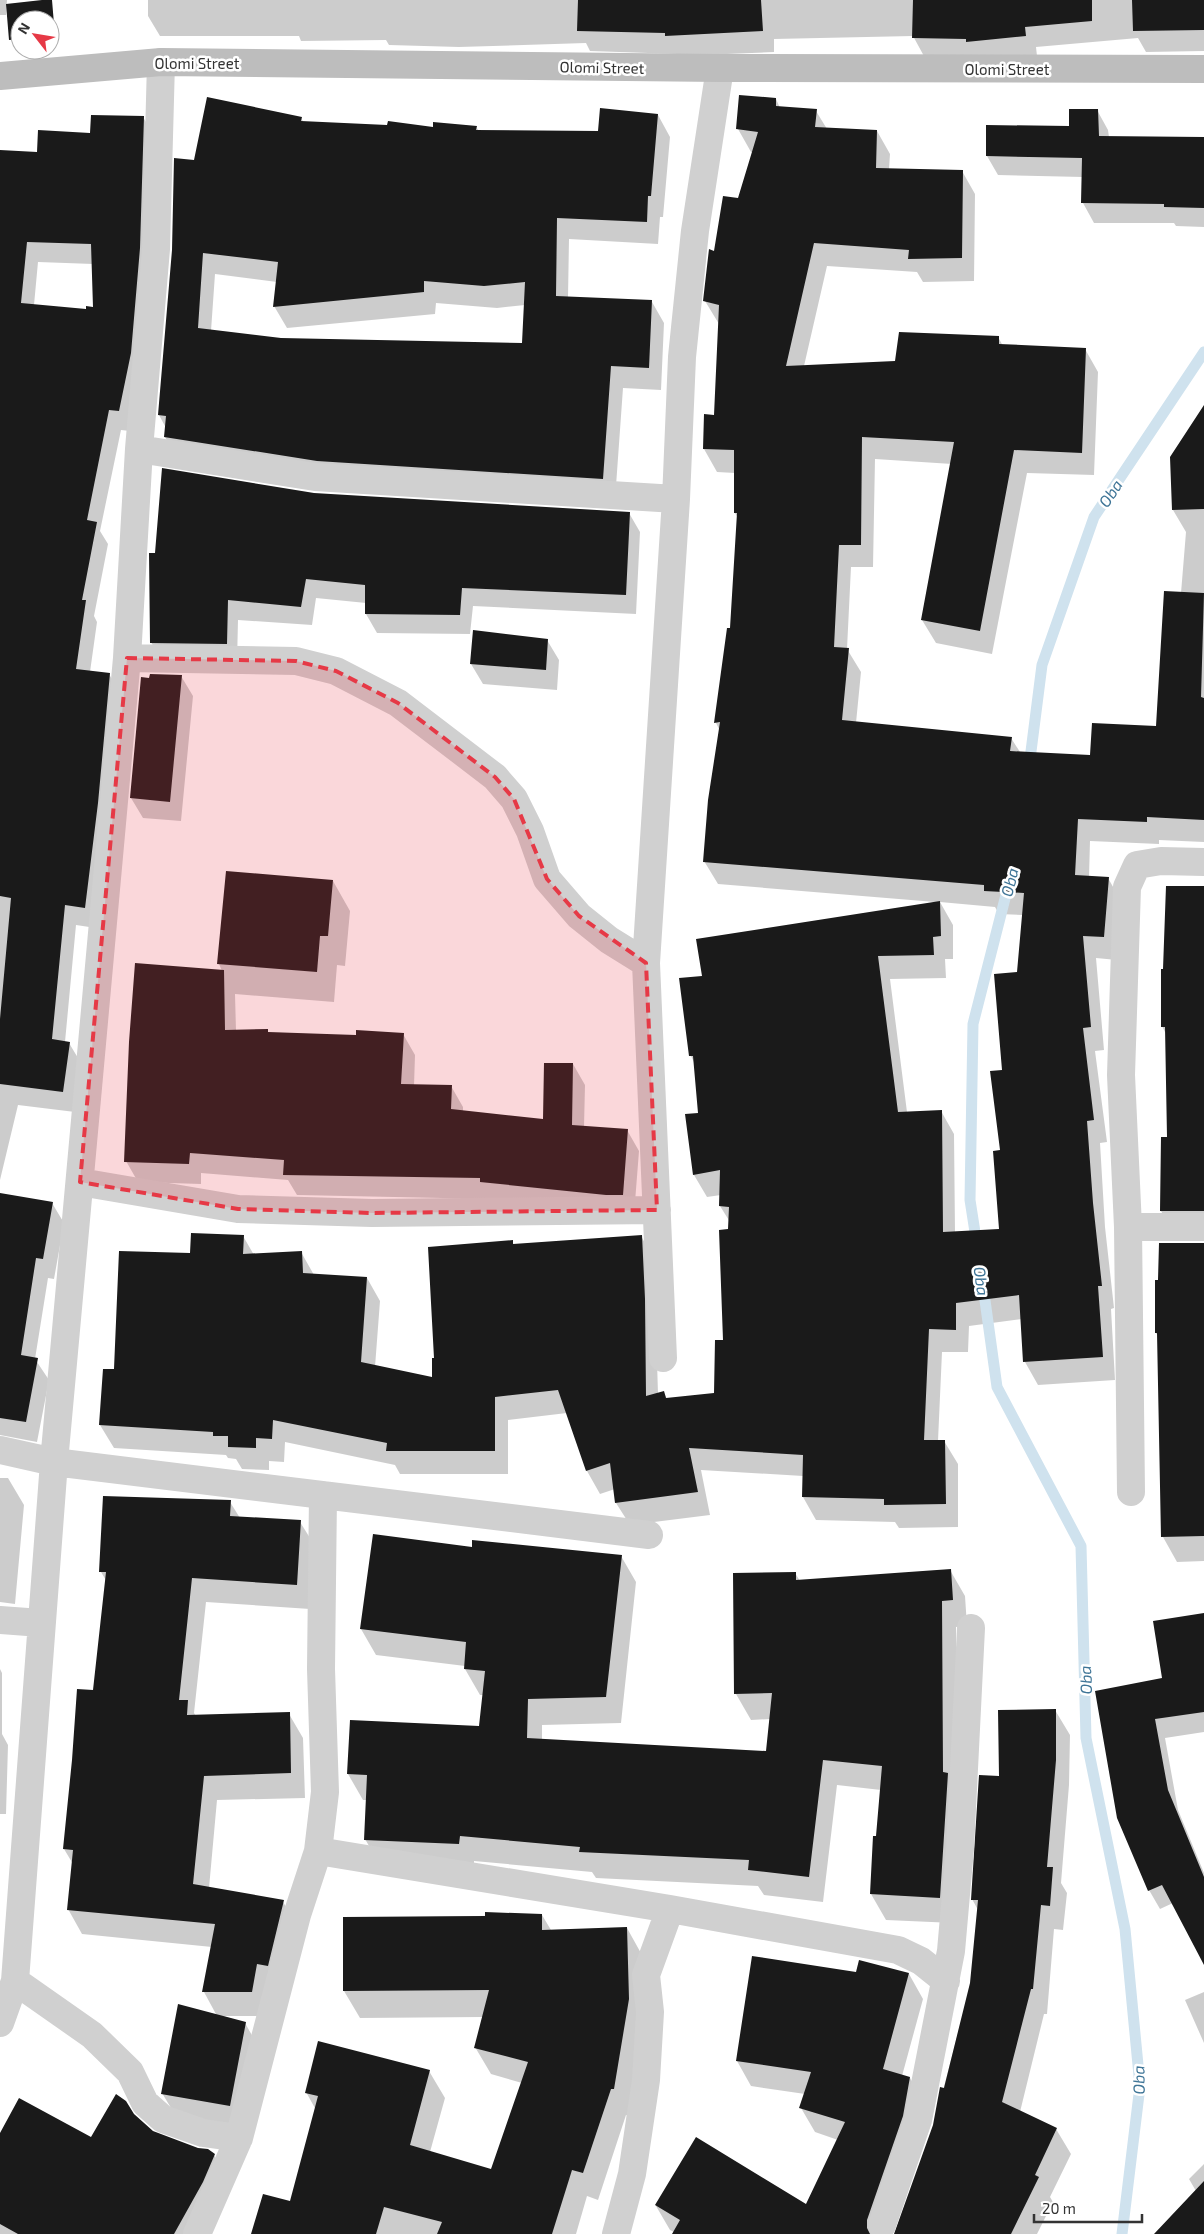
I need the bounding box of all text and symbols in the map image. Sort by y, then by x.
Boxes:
north arrow [10,10,60,60]
text: N [14,19,33,37]
street label: Olomi Street [155,54,240,72]
street label: Olomi Street [559,57,645,77]
street label: Olomi Street [965,60,1050,78]
water label: Oba [1094,476,1126,510]
water label: Oba [996,866,1022,898]
water label: Oba [971,1265,993,1297]
water label: Oba [1075,1665,1095,1695]
water label: Oba [1128,2065,1148,2095]
scale bar [1034,2192,1142,2224]
text: 20 m [1042,2199,1076,2217]

